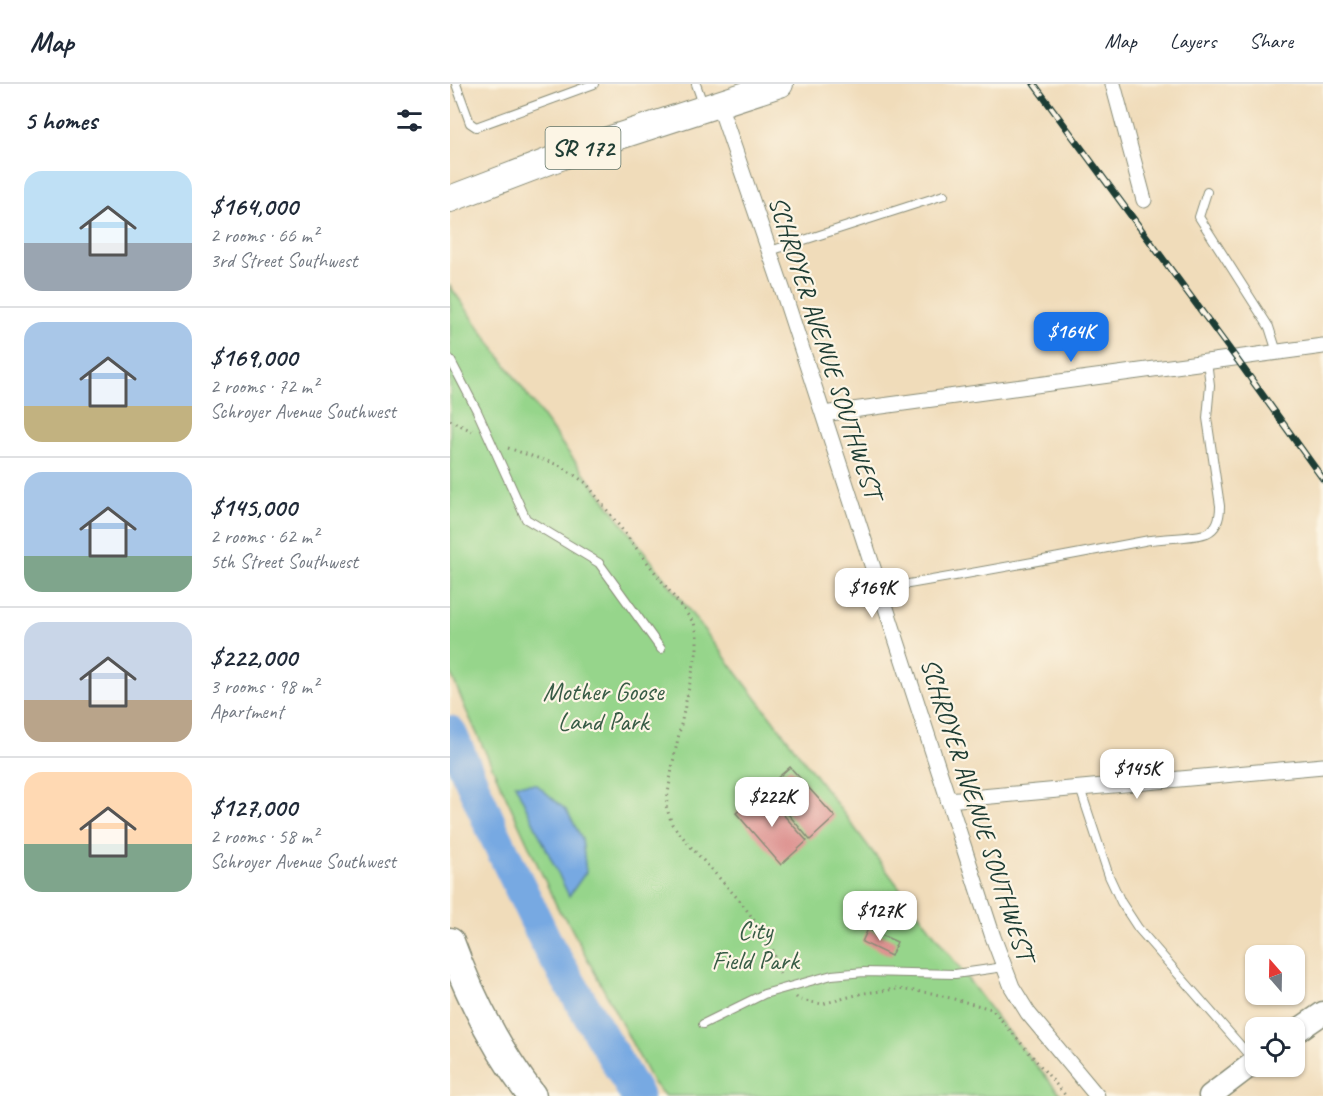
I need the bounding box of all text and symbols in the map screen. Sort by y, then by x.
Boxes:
text: Map [30,24,73,59]
text: Map [1104,28,1137,54]
text: Layers [1170,28,1216,54]
text: Share [1249,28,1293,54]
text: 5 homes [24,104,97,137]
icon: filters [393,104,426,137]
road number: SR 172 [546,127,620,169]
text: $164,000 [210,190,298,223]
street label: SCHROYER AVENUE SOUTHWEST [761,192,892,508]
icon: home [72,195,144,267]
text: 2 rooms · 66 m² [210,223,318,248]
text: 3rd Street Southwest [210,248,357,273]
pin: $164K [1029,312,1113,363]
text: $164K [1048,319,1094,344]
text: $169,000 [210,341,297,374]
icon: home [72,346,144,418]
text: 2 rooms · 72 m² [210,374,318,399]
text: Schroyer Avenue Southwest [210,399,396,424]
text: $145,000 [210,491,297,524]
icon: home [72,496,144,568]
text: 2 rooms · 62 m² [210,524,318,549]
text: 5th Street Southwest [210,549,358,574]
pin: $169K [830,568,914,619]
text: $169K [849,575,895,600]
text: $222,000 [210,641,297,674]
icon: home [72,646,144,718]
street label: SCHROYER AVENUE SOUTHWEST [913,654,1044,970]
text: 3 rooms · 98 m² [210,674,318,699]
park label: Mother Goose Land Park [543,675,665,738]
text: Apartment [210,699,283,724]
pin: $145K [1095,749,1179,800]
text: $145K [1114,756,1160,781]
pin: $222K [730,777,814,828]
text: $222K [749,784,795,809]
text: $127,000 [210,791,297,824]
icon: home [72,796,144,868]
text: 2 rooms · 58 m² [210,824,318,849]
text: Schroyer Avenue Southwest [210,849,396,874]
pin: $127K [838,891,922,942]
text: $127K [857,898,903,923]
park label: City Field Park [712,914,801,977]
north arrow [1245,945,1305,1005]
map controls [1245,945,1305,1077]
button: locate [1245,1017,1305,1077]

